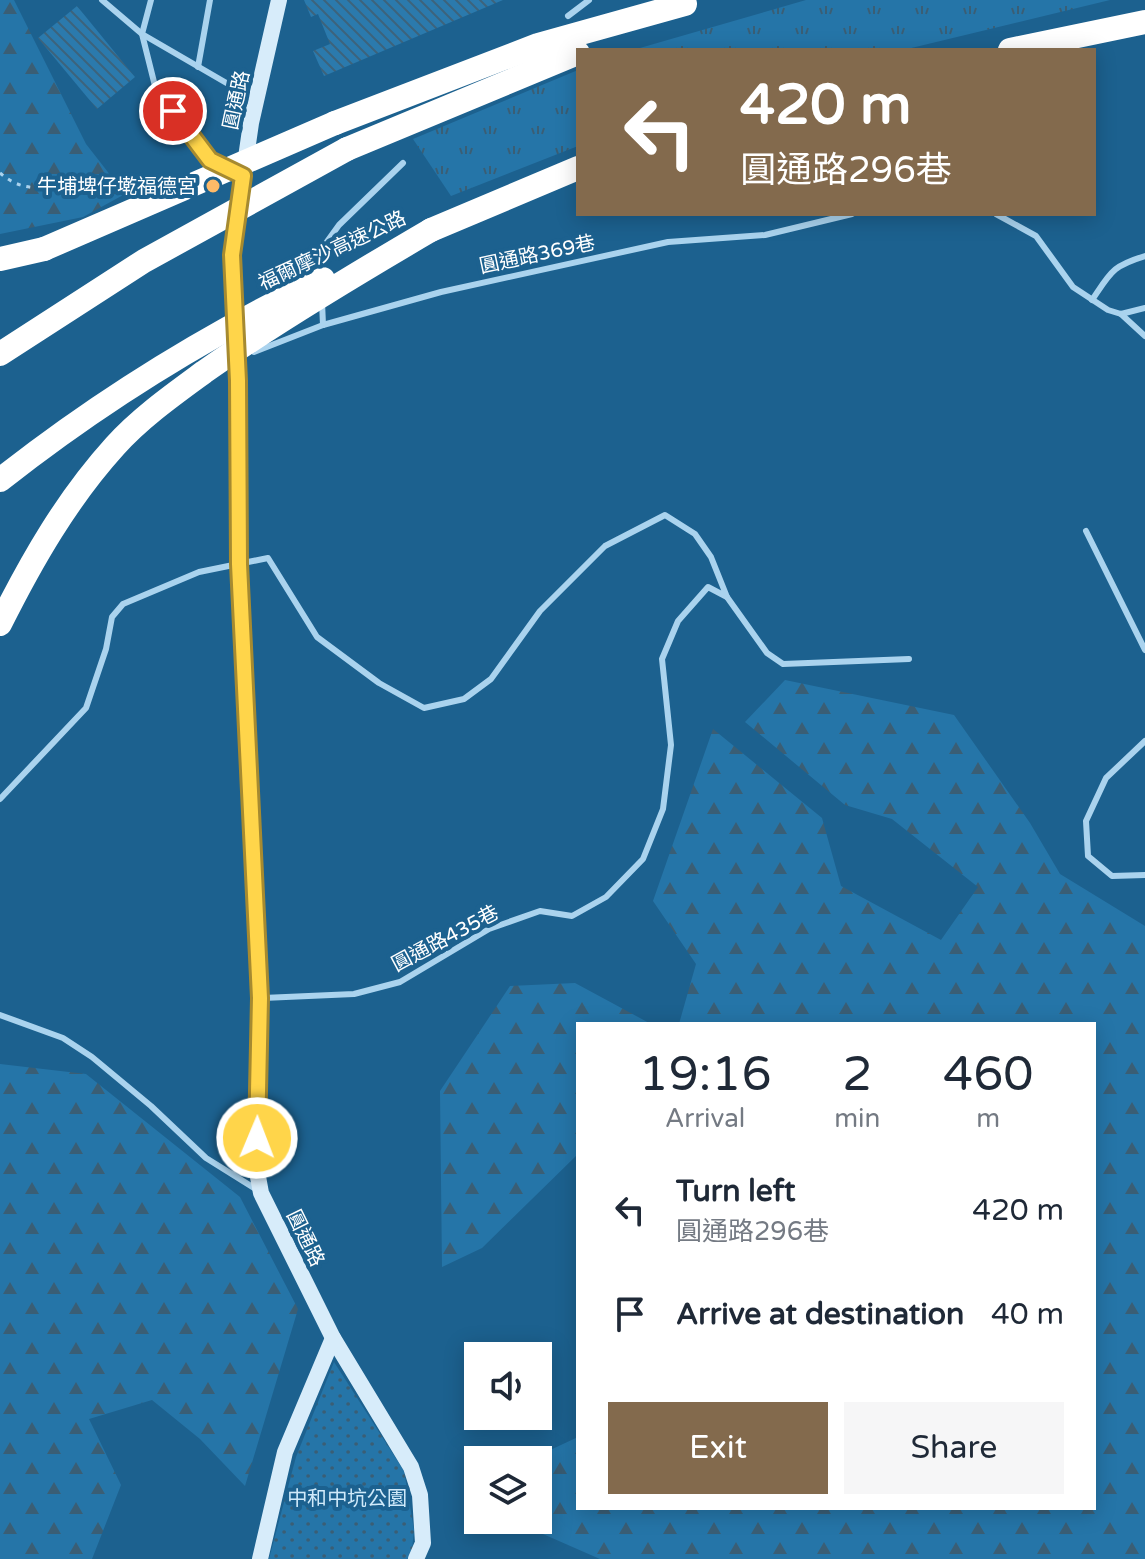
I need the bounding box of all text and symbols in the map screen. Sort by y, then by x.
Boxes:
street label: 圓通路 [219,68,255,132]
text: 420 m [740,72,911,139]
pin [139,77,207,145]
icon: left [608,80,712,184]
icon: arrive [151,89,195,133]
text: 圓通路296巷 [740,149,952,192]
place label: 牛埔埤仔墘福德宮 [37,175,197,199]
marker: 牛埔埤仔墘福德宮 [204,177,222,195]
street label: 福爾摩沙高速公路 [255,206,410,296]
street label: 圓通路369巷 [477,231,597,279]
street label: 圓通路435巷 [388,901,503,977]
text: 19:16 [639,1046,772,1104]
text: 2 [842,1046,872,1104]
text: 460 [943,1046,1033,1104]
position arrow [215,1096,299,1180]
text: Arrival [665,1103,745,1134]
text: min [834,1103,880,1134]
text: m [976,1103,1000,1134]
text: Turn left [676,1173,795,1210]
icon: left [608,1188,652,1232]
text: 420 m [972,1192,1064,1229]
street label: 圓通路 [281,1206,329,1271]
text: 圓通路296巷 [676,1216,829,1247]
icon: arrive [608,1292,652,1336]
text: Arrive at destination [676,1296,964,1333]
text: 40 m [991,1296,1064,1333]
map controls [464,1342,552,1534]
button: sound [464,1342,552,1430]
button: Exit [608,1402,828,1494]
button: Share [844,1402,1064,1494]
button: layers [464,1446,552,1534]
park label: 中和中坑公園 [287,1487,407,1511]

